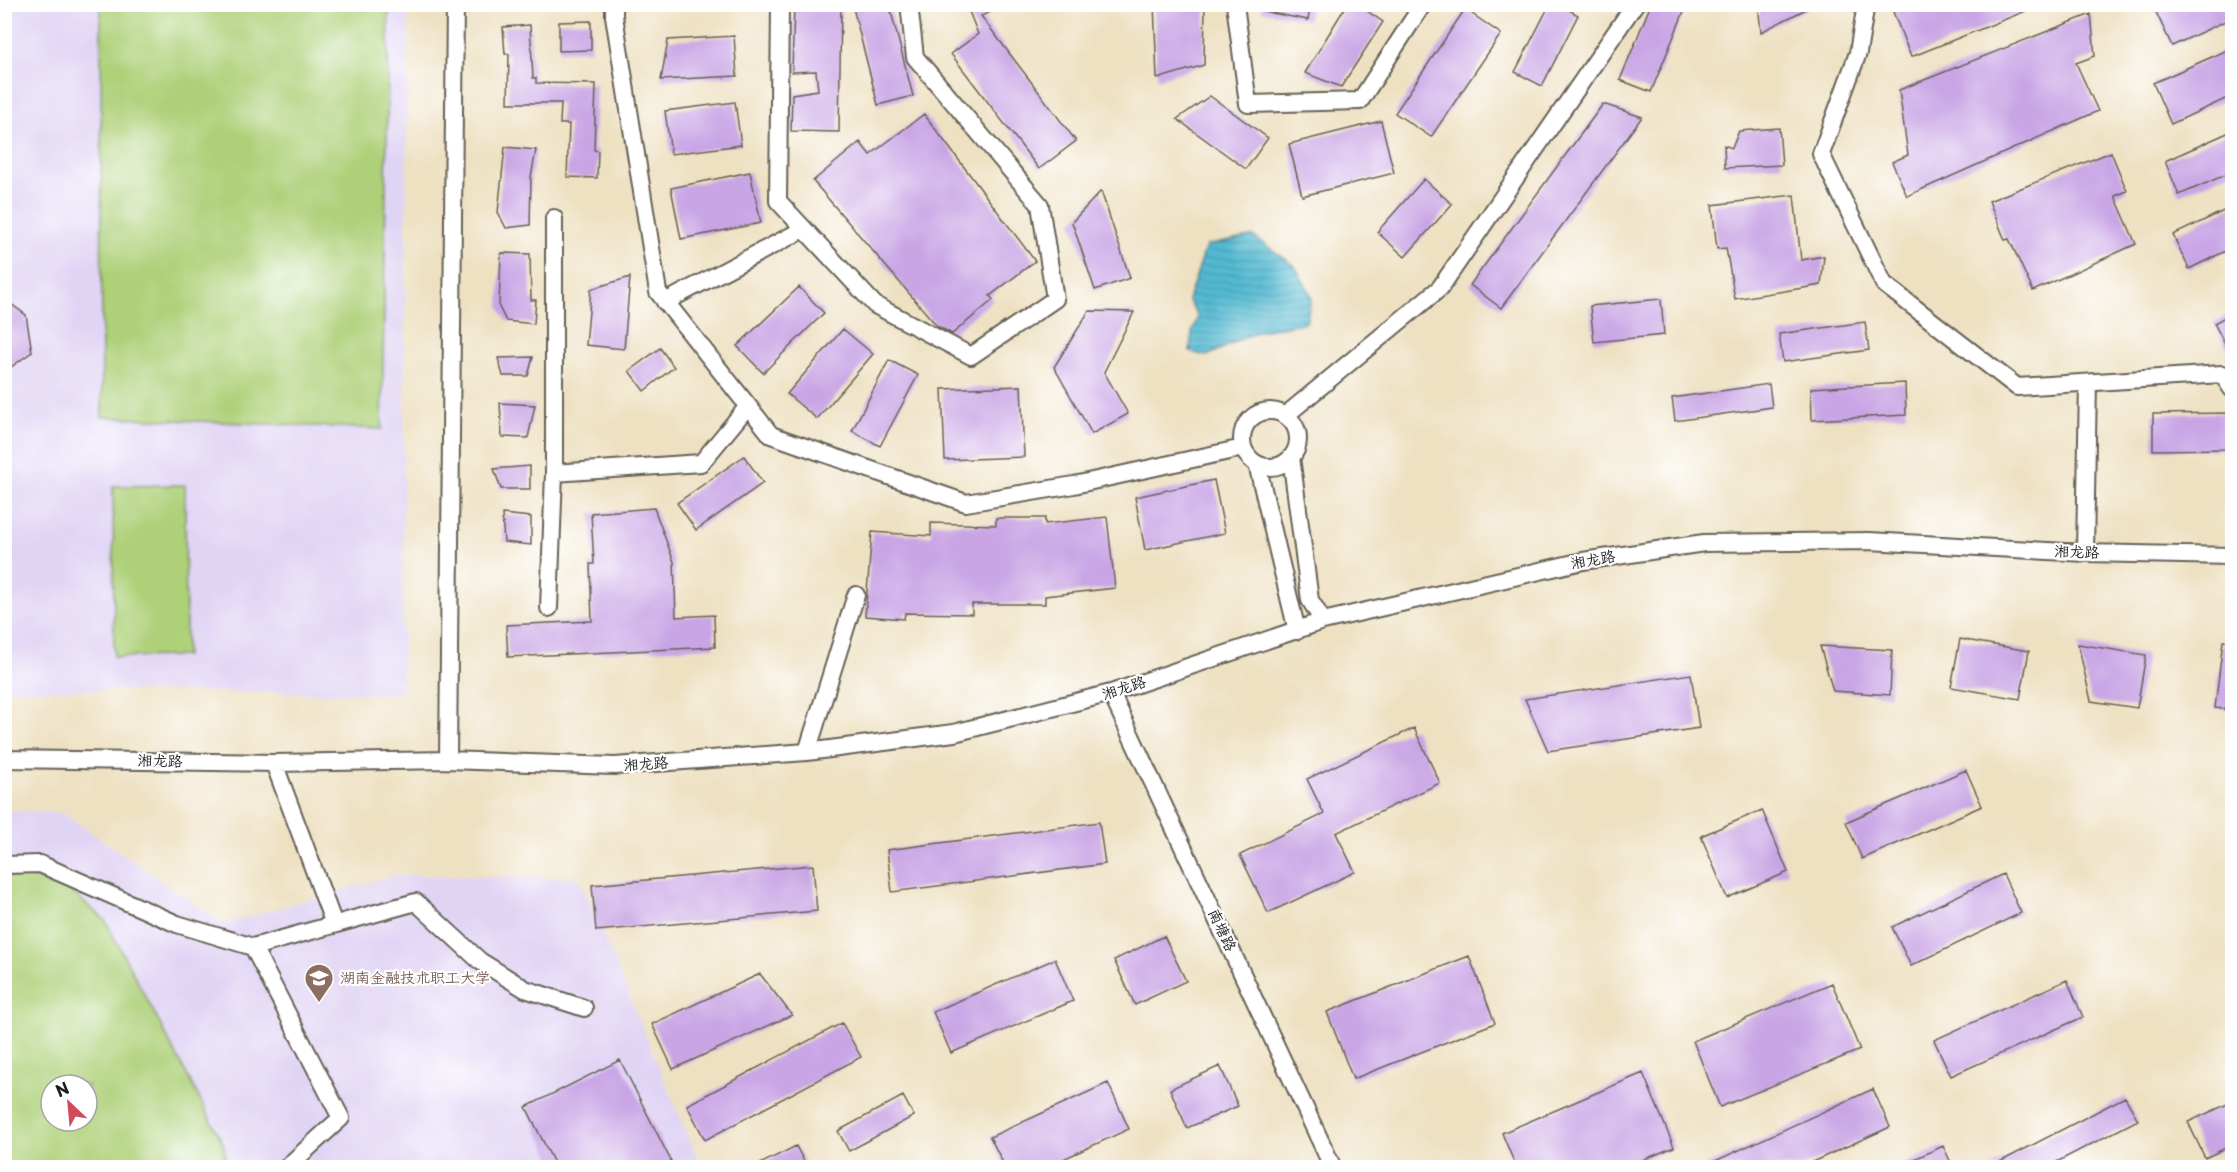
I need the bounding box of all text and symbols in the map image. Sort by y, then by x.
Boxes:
street label: 湘龙路 [2054,538,2100,563]
street label: 湘龙路 [1569,543,1617,574]
street label: 湘龙路 [1099,669,1148,704]
street label: 湘龙路 [137,748,183,771]
street label: 湘龙路 [623,749,669,776]
street label: 南塘路 [1203,904,1243,955]
school or university icon: 湖南金融技术职工大学 [303,962,335,1004]
place label: 湖南金融技术职工大学 [340,965,490,988]
north arrow [39,1073,99,1133]
text: N [51,1075,73,1102]

